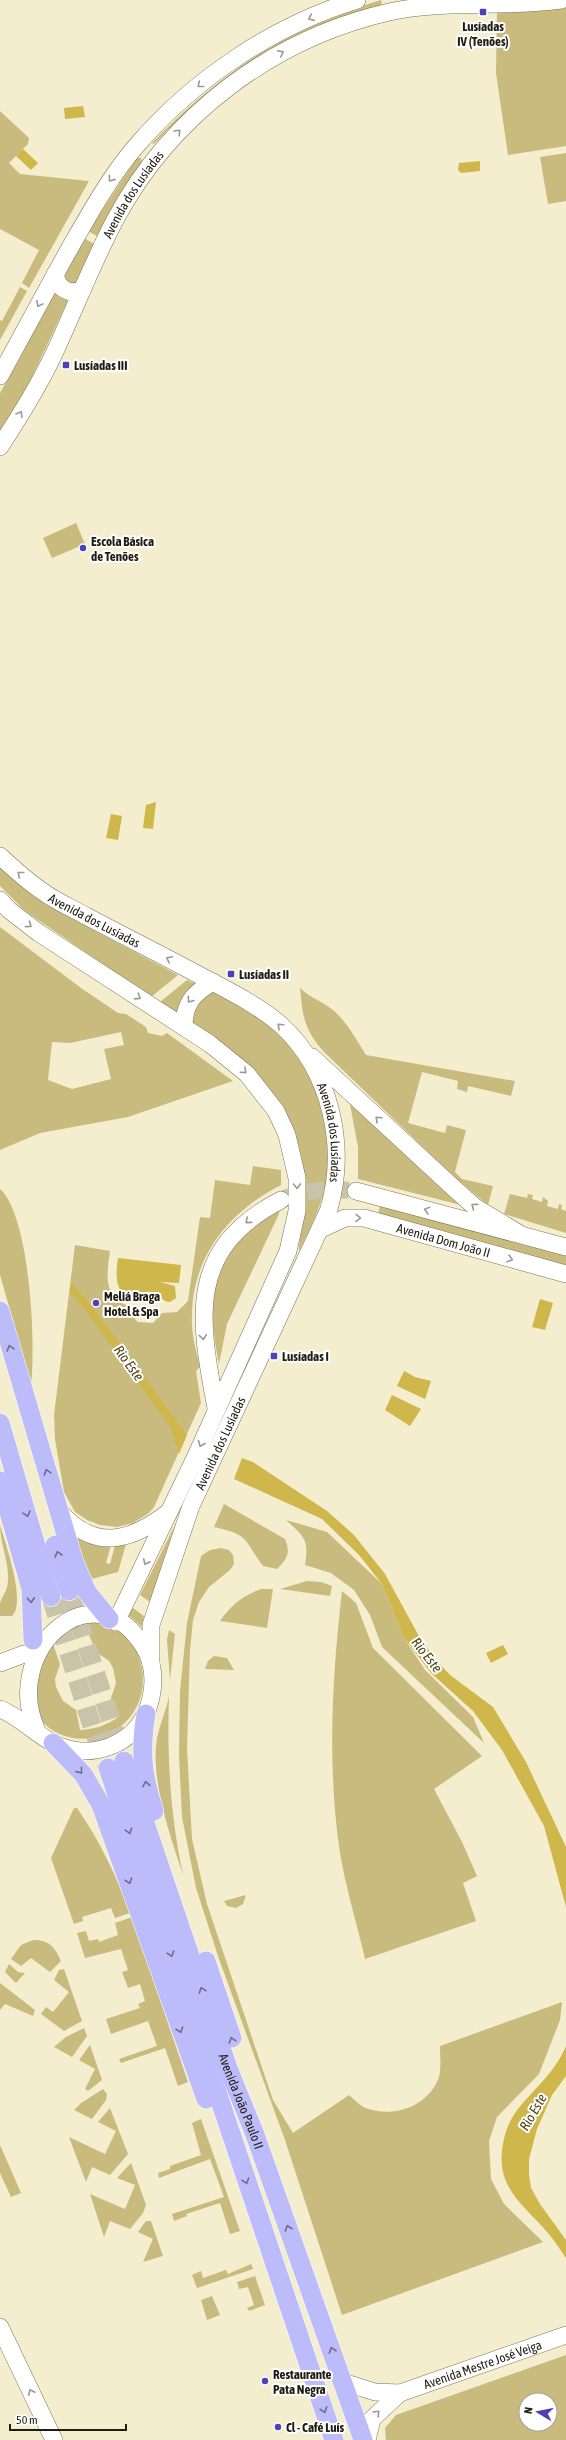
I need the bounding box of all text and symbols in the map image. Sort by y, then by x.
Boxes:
marker: Lusíadas IV (Tenões) [478,7,488,17]
one-way arrow [307,13,314,21]
place label: Lusíadas IV (Tenões) [457,19,509,49]
one-way arrow [277,50,284,58]
one-way arrow [197,80,204,87]
one-way arrow [174,129,181,137]
street label: Avenida dos Lusíadas [100,147,167,241]
one-way arrow [109,175,116,182]
one-way arrow [36,300,44,307]
place label: Lusíadas III [74,358,127,373]
marker: Lusíadas III [61,360,71,370]
one-way arrow [16,411,23,418]
place label: Escola Básica de Tenões [91,534,154,564]
marker: Escola Básica de Tenões [78,543,88,553]
one-way arrow [17,872,25,879]
street label: Avenida dos Lusíadas [46,891,143,951]
one-way arrow [25,921,32,928]
one-way arrow [166,957,173,964]
place label: Lusíadas II [239,967,289,982]
marker: Lusíadas II [226,969,236,979]
one-way arrow [134,992,141,1000]
one-way arrow [188,996,195,1003]
one-way arrow [277,1023,285,1030]
one-way arrow [239,1067,247,1074]
street label: Avenida dos Lusíadas [314,1080,343,1184]
one-way arrow [375,1116,383,1123]
one-way arrow [293,1183,302,1189]
one-way arrow [472,1204,479,1211]
one-way arrow [424,1206,431,1215]
one-way arrow [355,1214,361,1222]
one-way arrow [245,1216,253,1223]
street label: Avenida Dom João II [395,1220,492,1261]
one-way arrow [506,1254,513,1263]
place label: Meliá Braga Hotel & Spa [104,1289,160,1319]
marker: Meliá Braga Hotel & Spa [91,1298,101,1308]
one-way arrow [199,1334,208,1340]
water label: Rio Este [111,1342,147,1384]
one-way arrow [7,1344,15,1351]
place label: Lusíadas I [282,1349,329,1364]
marker: Lusíadas I [269,1351,279,1361]
street label: Avenida dos Lusíadas [192,1394,249,1492]
one-way arrow [198,1439,206,1447]
one-way arrow [43,1469,52,1476]
one-way arrow [22,1510,31,1517]
one-way arrow [54,1551,63,1558]
one-way arrow [143,1557,151,1565]
one-way arrow [27,1597,36,1603]
water label: Rio Este [408,1634,446,1676]
one-way arrow [75,1766,82,1773]
one-way arrow [143,1781,151,1787]
one-way arrow [124,1828,133,1835]
one-way arrow [124,1878,132,1885]
one-way arrow [166,1951,174,1958]
one-way arrow [198,1987,207,1994]
one-way arrow [176,2027,184,2034]
one-way arrow [228,2037,237,2044]
street label: Avenida João Paulo II [216,2052,266,2151]
water label: Rio Este [516,2091,550,2133]
one-way arrow [241,2177,249,2184]
one-way arrow [285,2224,293,2231]
street label: Avenida Mestre José Veiga [422,2337,544,2392]
one-way arrow [328,2347,336,2354]
place label: Restaurante Pata Negra [273,2367,332,2397]
marker: Restaurante Pata Negra [260,2376,270,2386]
one-way arrow [28,2389,36,2397]
north arrow [518,2392,558,2432]
scale bar [10,2406,126,2432]
one-way arrow [319,2406,327,2413]
text: N [522,2406,535,2415]
one-way arrow [373,2410,380,2418]
text: 50 m [16,2413,38,2427]
place label: Cl - Café Luís [286,2420,345,2435]
marker: Cl - Café Luís [273,2422,283,2432]

